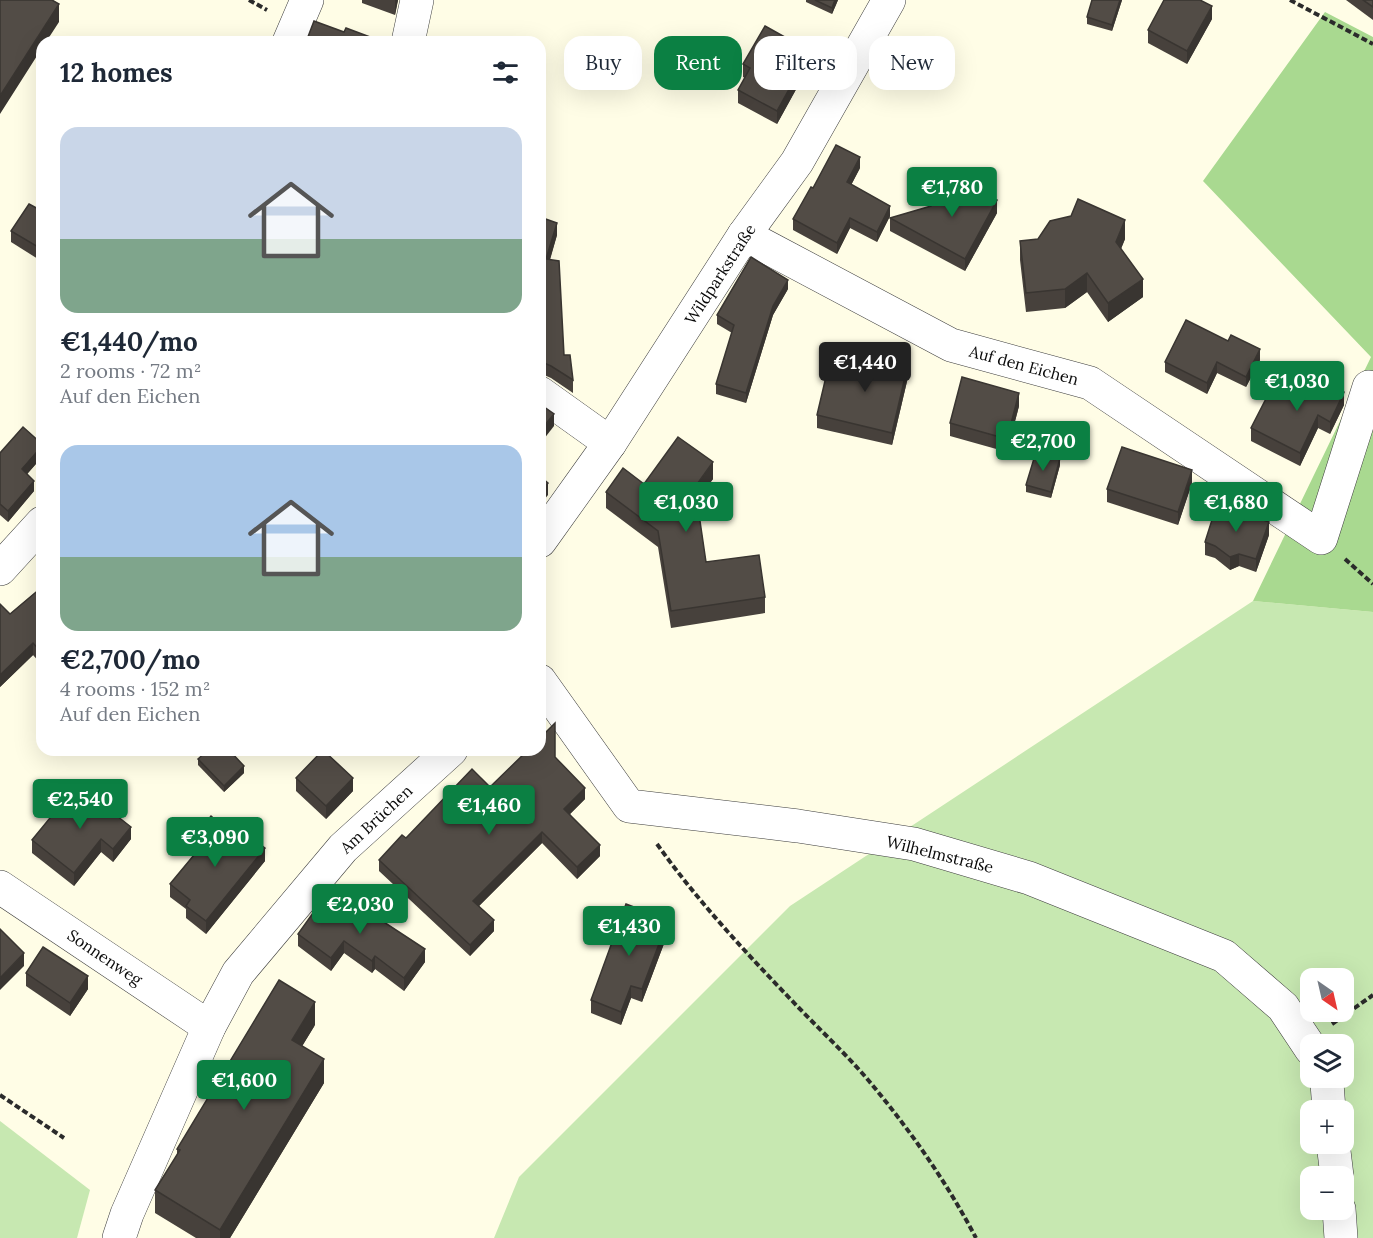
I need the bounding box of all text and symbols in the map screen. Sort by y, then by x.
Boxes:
chip: Buy [564,36,642,90]
chip: Rent [654,36,742,90]
chip: Filters [754,36,857,90]
chip: New [869,36,955,90]
text: 12 homes [60,56,173,89]
icon: filters [489,56,522,89]
icon: home [237,166,345,274]
pin: €1,780 [903,167,1001,218]
text: €1,780 [921,174,983,199]
street label: Wildparkstraße [680,220,760,328]
text: €1,440/mo [60,325,198,358]
street label: Auf den Eichen [966,341,1081,389]
pin: €1,440 [816,342,914,393]
text: €1,440 [833,349,897,374]
text: 2 rooms · 72 m² [60,358,201,383]
pin: €1,030 [1248,361,1346,412]
text: €1,030 [1264,368,1330,393]
text: Auf den Eichen [60,383,200,408]
pin: €2,700 [994,421,1092,472]
text: €2,700 [1010,428,1076,453]
pin: €1,030 [637,482,735,533]
pin: €1,680 [1187,482,1285,533]
icon: home [237,484,345,592]
text: €1,030 [653,489,719,514]
text: €1,680 [1204,489,1268,514]
text: €2,700/mo [60,643,200,676]
text: 4 rooms · 152 m² [60,676,210,701]
text: Auf den Eichen [60,701,200,726]
pin: €2,540 [31,779,129,830]
street label: Am Brüchen [335,780,416,858]
pin: €1,460 [440,785,538,836]
text: €2,540 [47,786,113,811]
text: €1,460 [457,792,521,817]
pin: €3,090 [166,817,264,868]
text: €3,090 [180,824,250,849]
street label: Wilhelmstraße [884,831,996,877]
pin: €2,030 [311,884,409,935]
text: €2,030 [326,891,394,916]
pin: €1,430 [580,906,678,957]
text: €1,430 [597,913,661,938]
street label: Sonnenweg [64,925,147,990]
north arrow [1300,968,1354,1022]
map controls [1300,968,1354,1220]
button: layers [1300,1034,1354,1088]
pin: €1,600 [195,1060,293,1111]
text: €1,600 [211,1067,277,1092]
button: + [1300,1100,1354,1154]
button: − [1300,1166,1354,1220]

